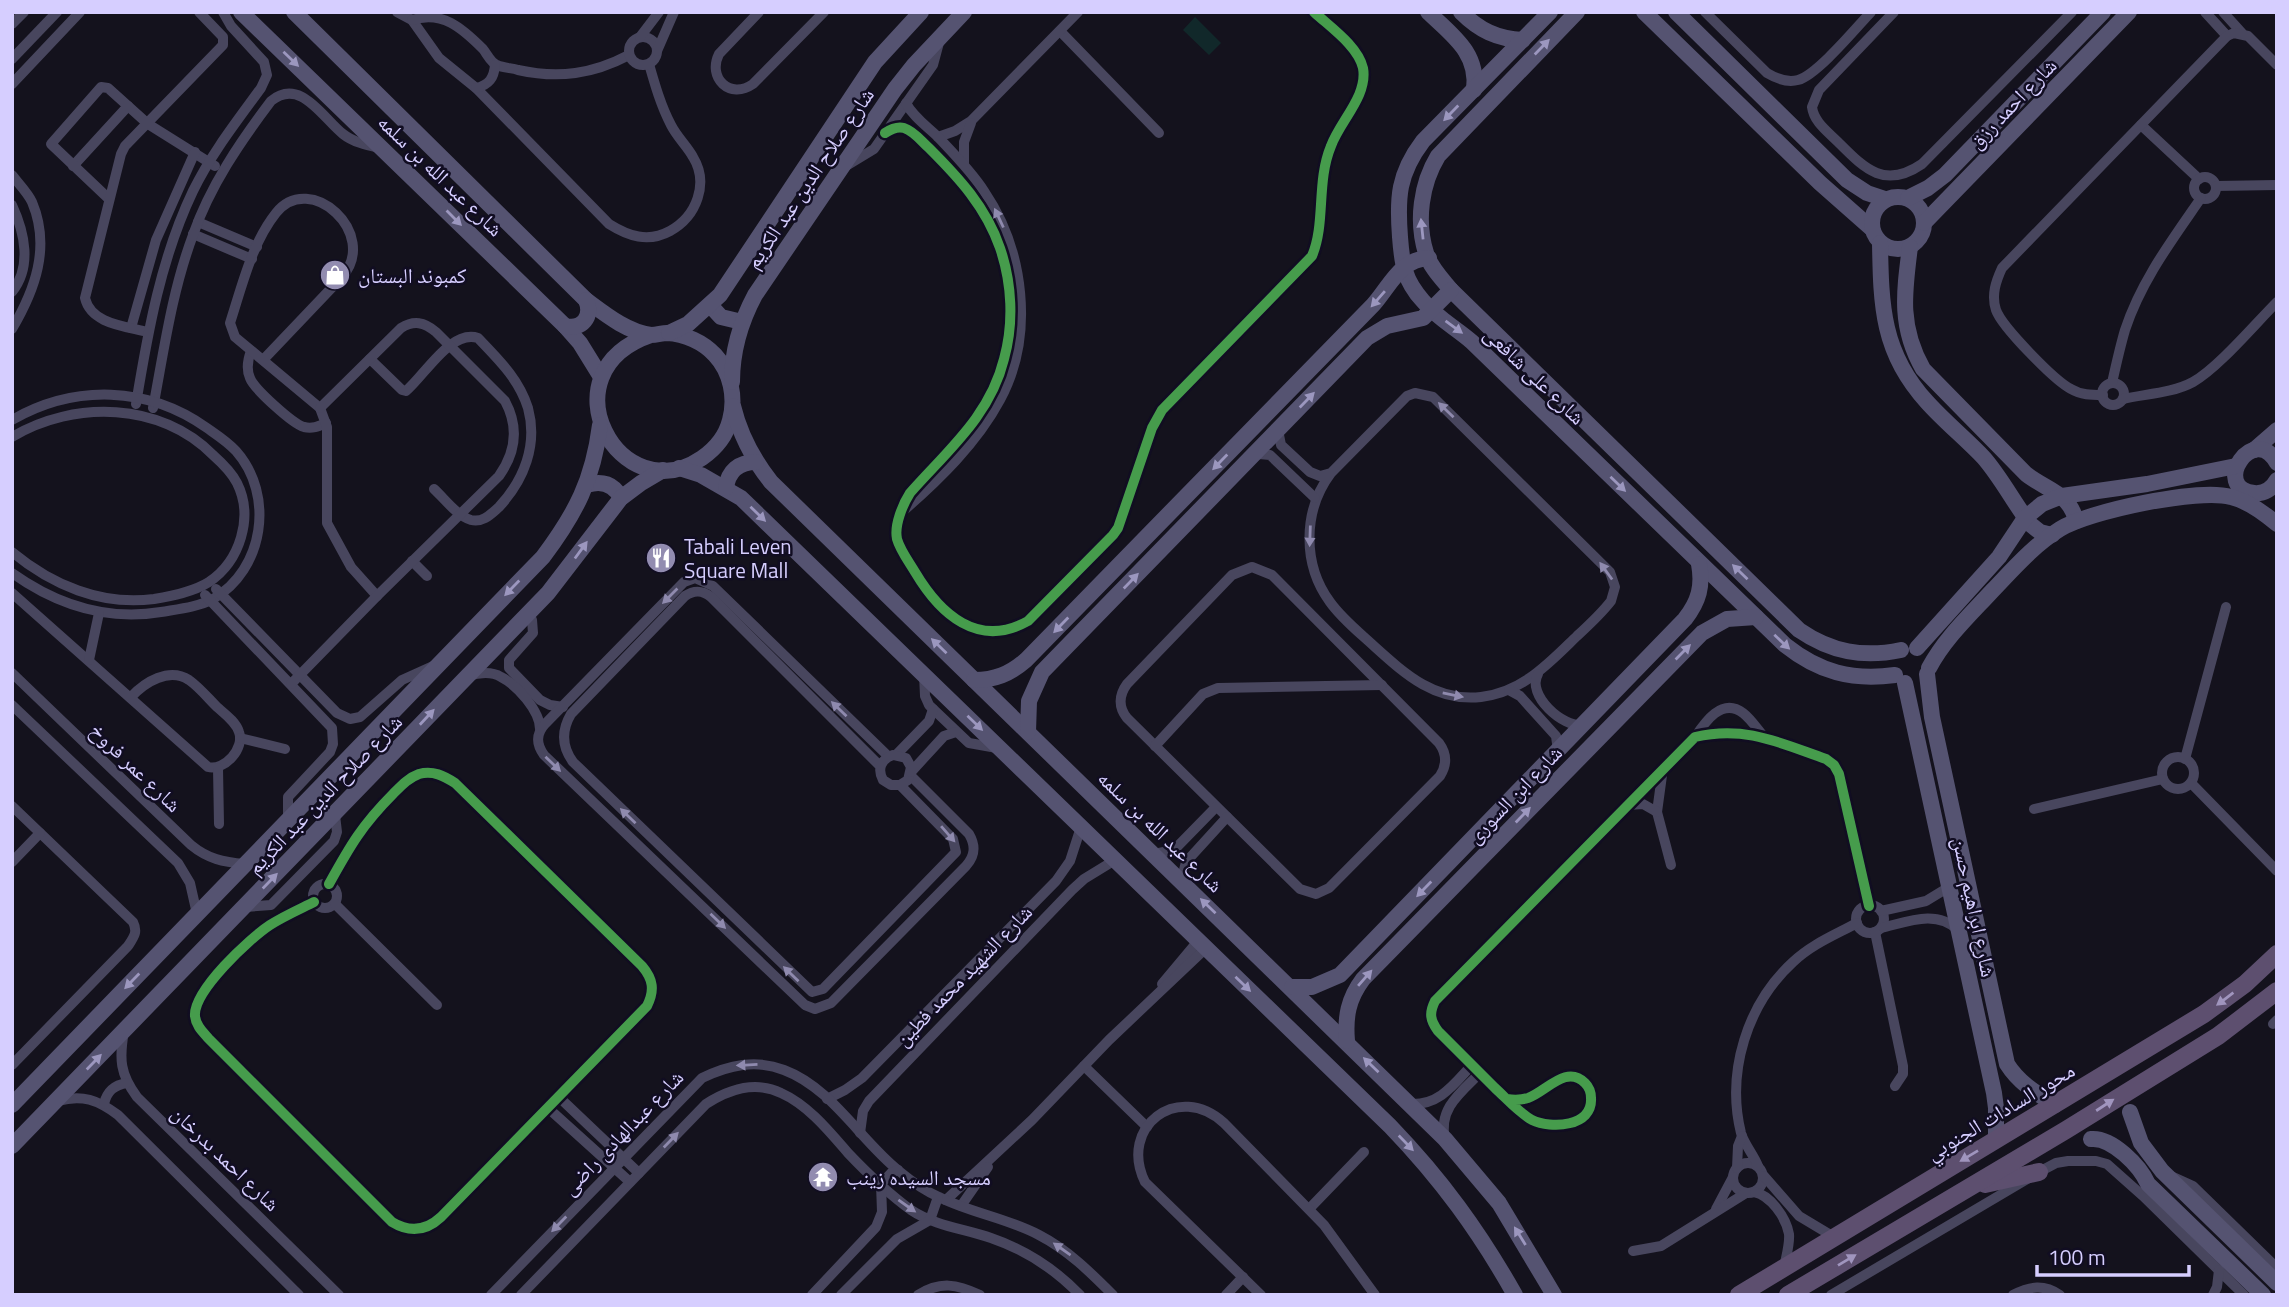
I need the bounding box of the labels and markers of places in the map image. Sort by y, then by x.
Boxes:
shop icon: كمبوند البستان [318,258,352,292]
place label: كمبوند البستان [358,259,467,291]
place label: Tabali Leven Square Mall [684,530,792,586]
restaurant icon: Tabali Leven Square Mall [644,541,678,575]
temple icon: مسجد السيده زينب [806,1160,840,1194]
place label: مسجد السيده زينب [846,1161,991,1193]

